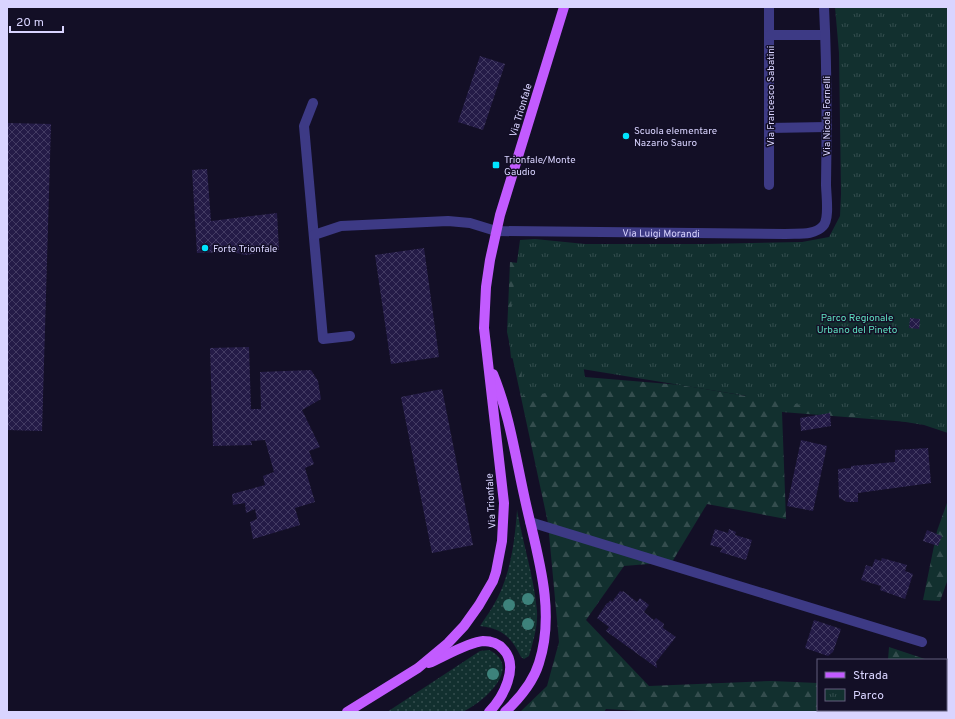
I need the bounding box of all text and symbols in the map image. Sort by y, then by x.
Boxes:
scale bar [10,8,63,34]
text: 20 m [16,15,44,31]
street label: Via Francesco Sabatini [765,46,778,146]
street label: Via Nicola Fornelli [821,76,834,156]
street label: Via Trionfale [507,82,536,139]
place label: Scuola elementare Nazario Sauro [634,125,717,150]
marker: Scuola elementare Nazario Sauro [621,131,631,141]
place label: Trionfale/Monte Gaudio [504,154,576,179]
marker: Trionfale/Monte Gaudio [491,160,501,170]
street label: Via Luigi Morandi [622,227,700,241]
marker: Forte Trionfale [200,243,210,253]
place label: Forte Trionfale [213,243,277,256]
park label: Parco Regionale Urbano del Pineto [817,312,898,337]
street label: Via Trionfale [484,473,499,529]
legend [817,659,947,711]
text: Strada [853,668,888,684]
text: Parco [853,688,884,704]

